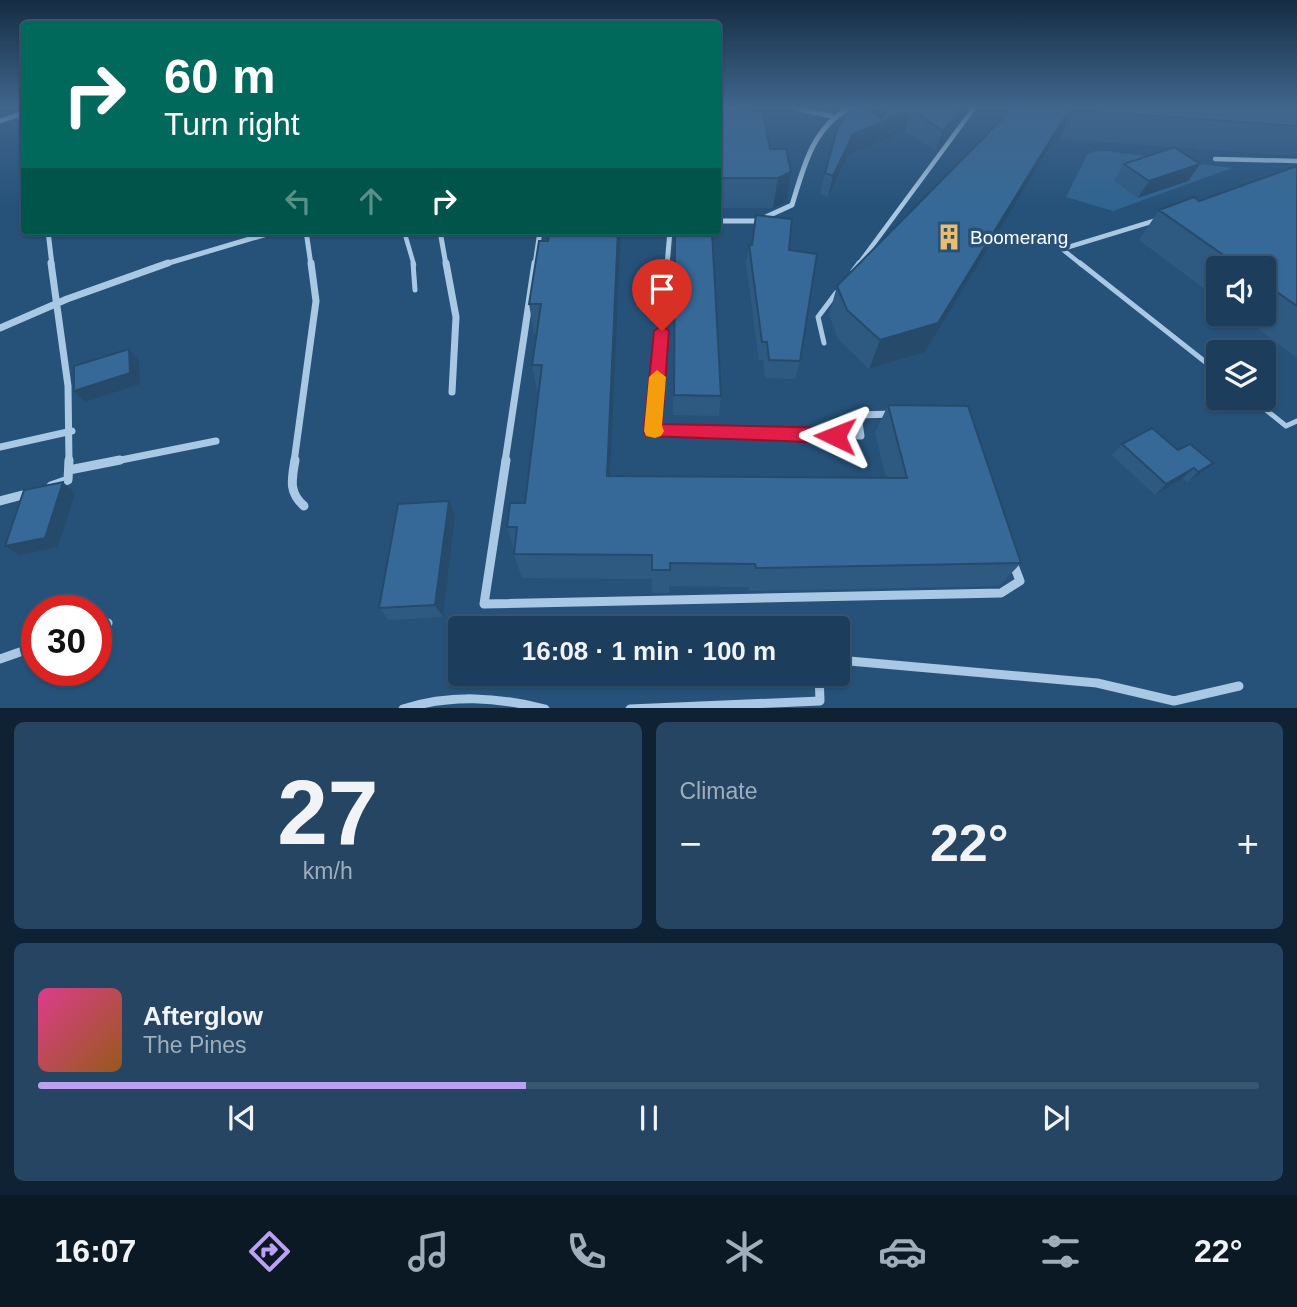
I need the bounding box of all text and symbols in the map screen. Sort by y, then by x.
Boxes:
icon: right [49,49,140,140]
text: 60 m [164,49,276,103]
text: Turn right [164,106,300,142]
icon: left [279,182,317,220]
icon: ahead [352,182,390,220]
icon: right [425,182,463,220]
building icon: Boomerang [934,222,964,252]
place label: Boomerang [970,227,1068,248]
map controls [1206,256,1276,410]
button: sound [1206,256,1276,326]
pin [632,259,692,331]
icon: arrive [643,270,681,308]
button: layers [1206,340,1276,410]
position arrow [798,399,872,473]
speed limit sign: 30 [21,595,112,686]
text: 16:08 · 1 min · 100 m [522,636,776,666]
text: 27 [277,762,378,863]
text: Climate [680,778,757,804]
text: 22° [930,814,1009,872]
text: − [680,823,702,865]
text: + [1237,823,1259,865]
text: km/h [303,858,353,884]
text: Afterglow [143,1001,263,1031]
text: The Pines [143,1032,247,1058]
icon: previous [223,1099,261,1137]
icon: pause [630,1099,668,1137]
icon: next [1037,1099,1075,1137]
icon: directions [245,1227,294,1276]
icon: music [404,1227,453,1276]
icon: phone [562,1227,611,1276]
icon: climate [720,1227,769,1276]
icon: car [878,1227,927,1276]
icon: filters [1036,1227,1085,1276]
text: 16:07 [55,1233,136,1269]
text: 22° [1194,1233,1242,1269]

